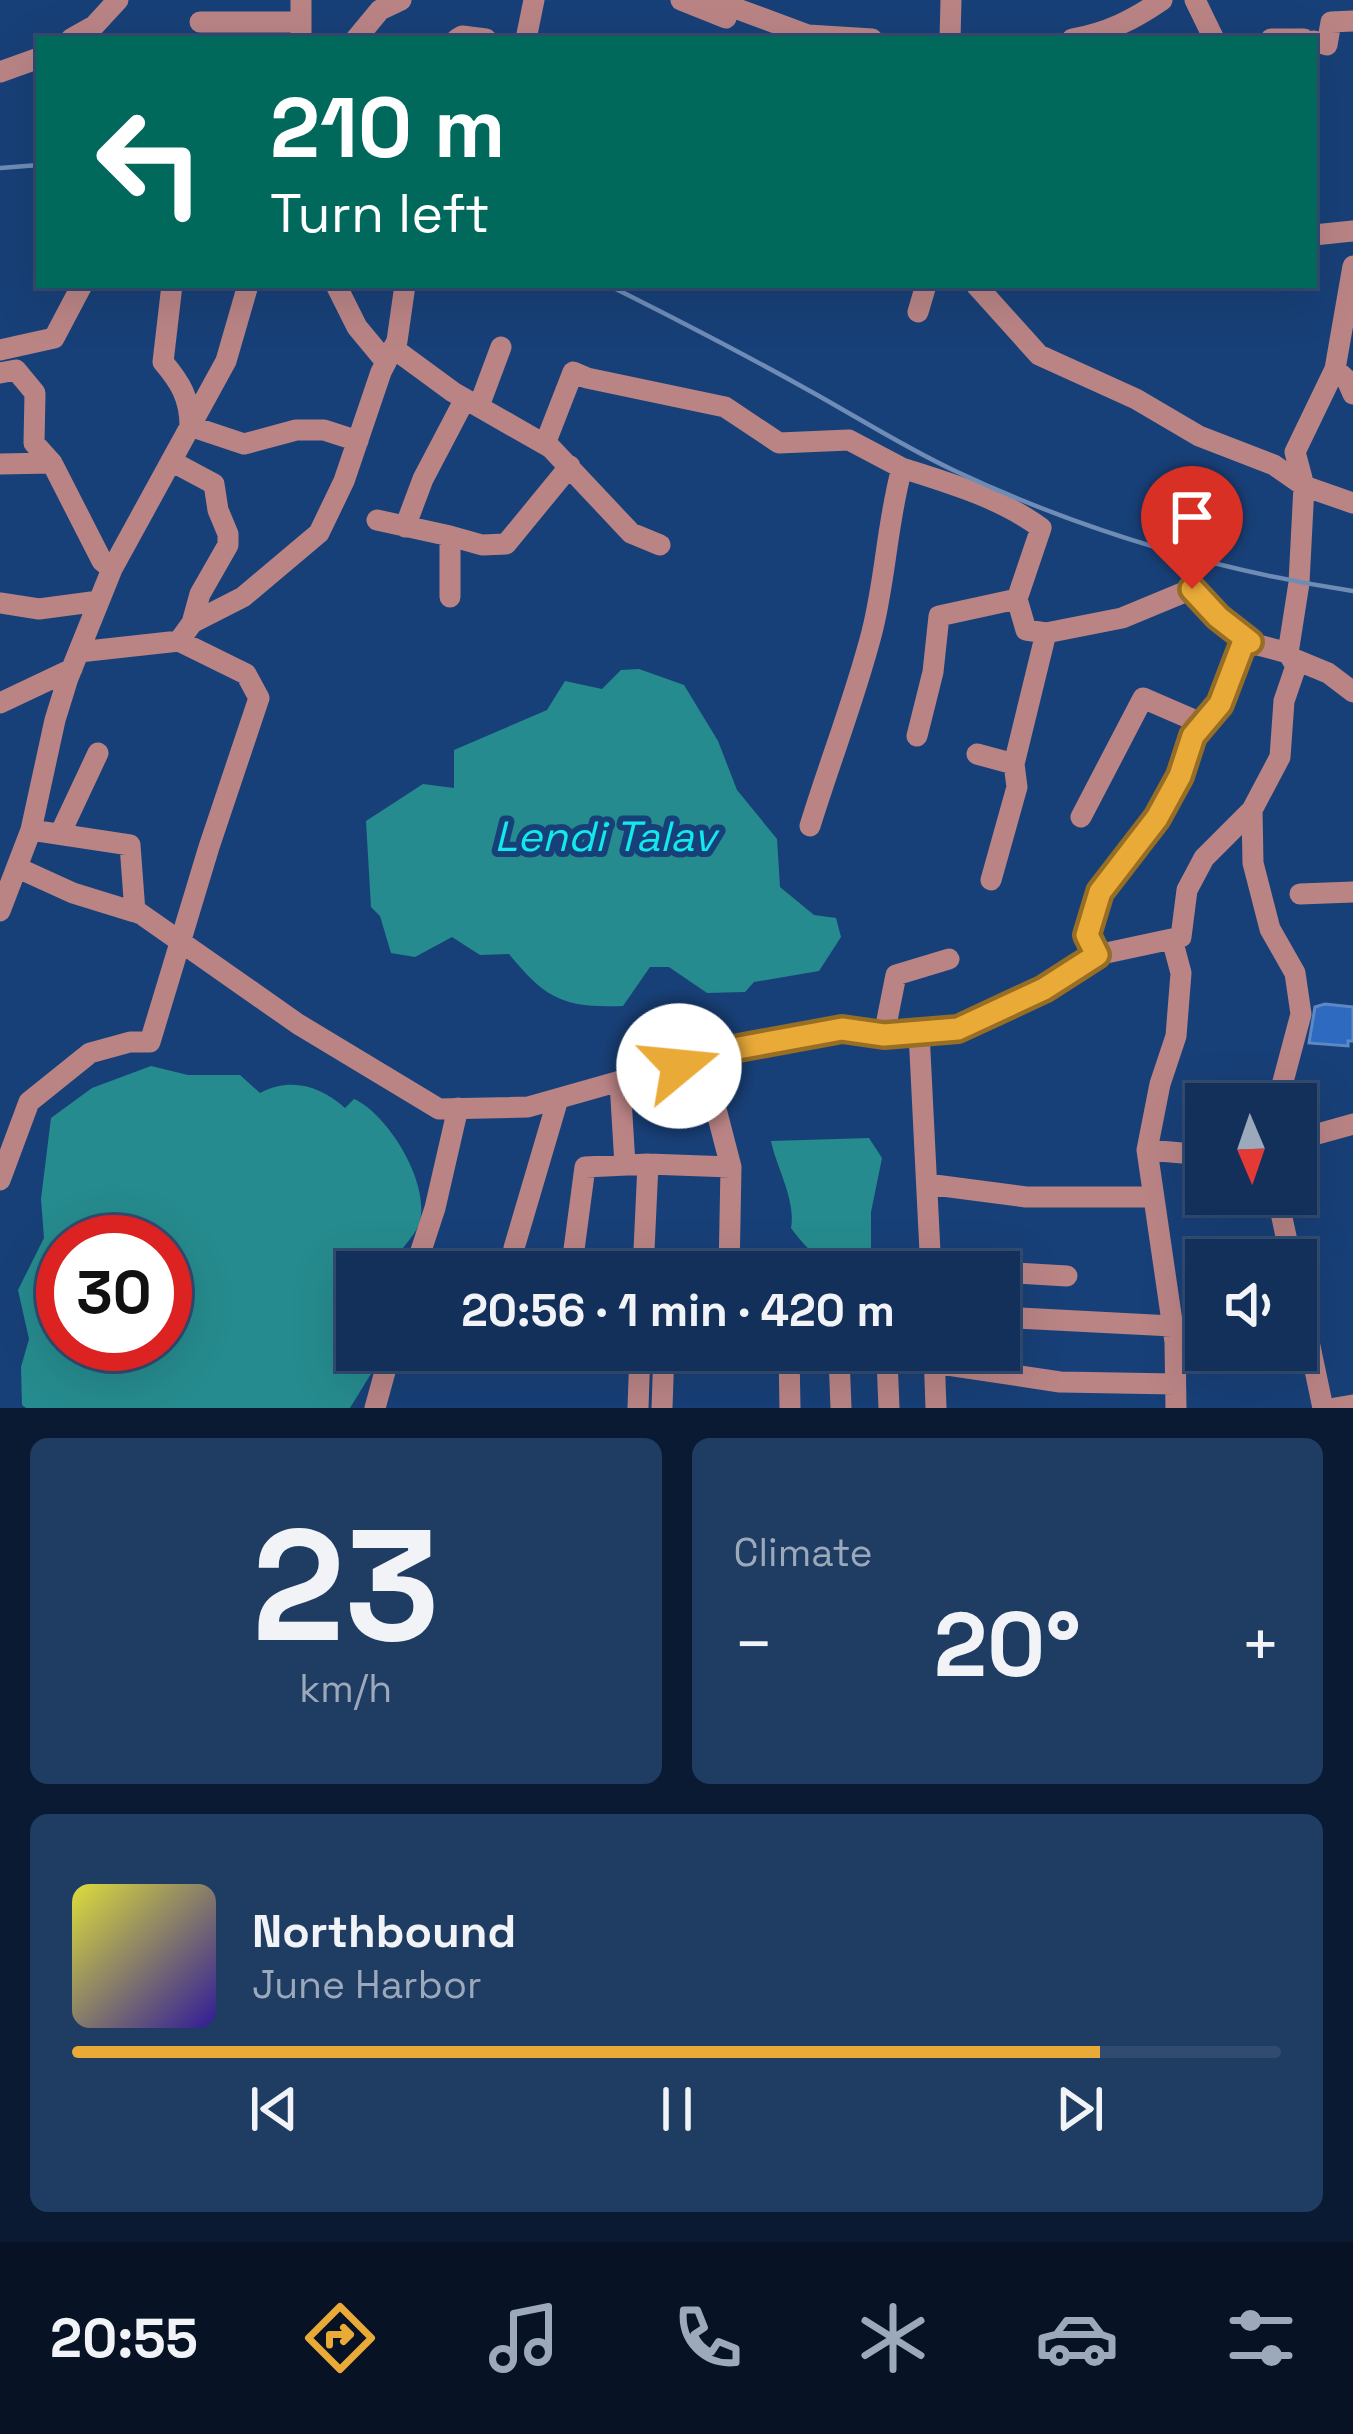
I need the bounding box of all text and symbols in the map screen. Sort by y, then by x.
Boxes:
text: 210 m [270,74,505,182]
icon: left [72,84,228,240]
text: Turn left [270,179,490,248]
pin [1141,466,1243,589]
icon: arrive [1159,484,1225,550]
water label: Lendi Talav [494,810,720,863]
position arrow [616,1003,742,1129]
north arrow [1185,1083,1317,1215]
map controls [1185,1083,1317,1371]
speed limit sign: 30 [36,1215,192,1371]
button: sound [1185,1239,1317,1371]
text: 20:56 · 1 min · 420 m [461,1282,895,1339]
text: 23 [252,1486,440,1686]
text: Climate [734,1528,873,1577]
text: 20° [934,1587,1081,1702]
text: − [734,1602,774,1686]
text: + [1240,1602,1281,1686]
text: km/h [299,1664,392,1713]
text: Northbound [252,1903,516,1960]
text: June Harbor [252,1960,482,2009]
icon: previous [241,2076,307,2142]
icon: pause [644,2076,710,2142]
icon: next [1047,2076,1113,2142]
icon: directions [298,2296,382,2380]
icon: music [482,2296,566,2380]
icon: phone [666,2296,750,2380]
icon: climate [851,2296,935,2380]
icon: car [1035,2296,1119,2380]
icon: filters [1219,2296,1303,2380]
text: 20:55 [50,2304,198,2373]

